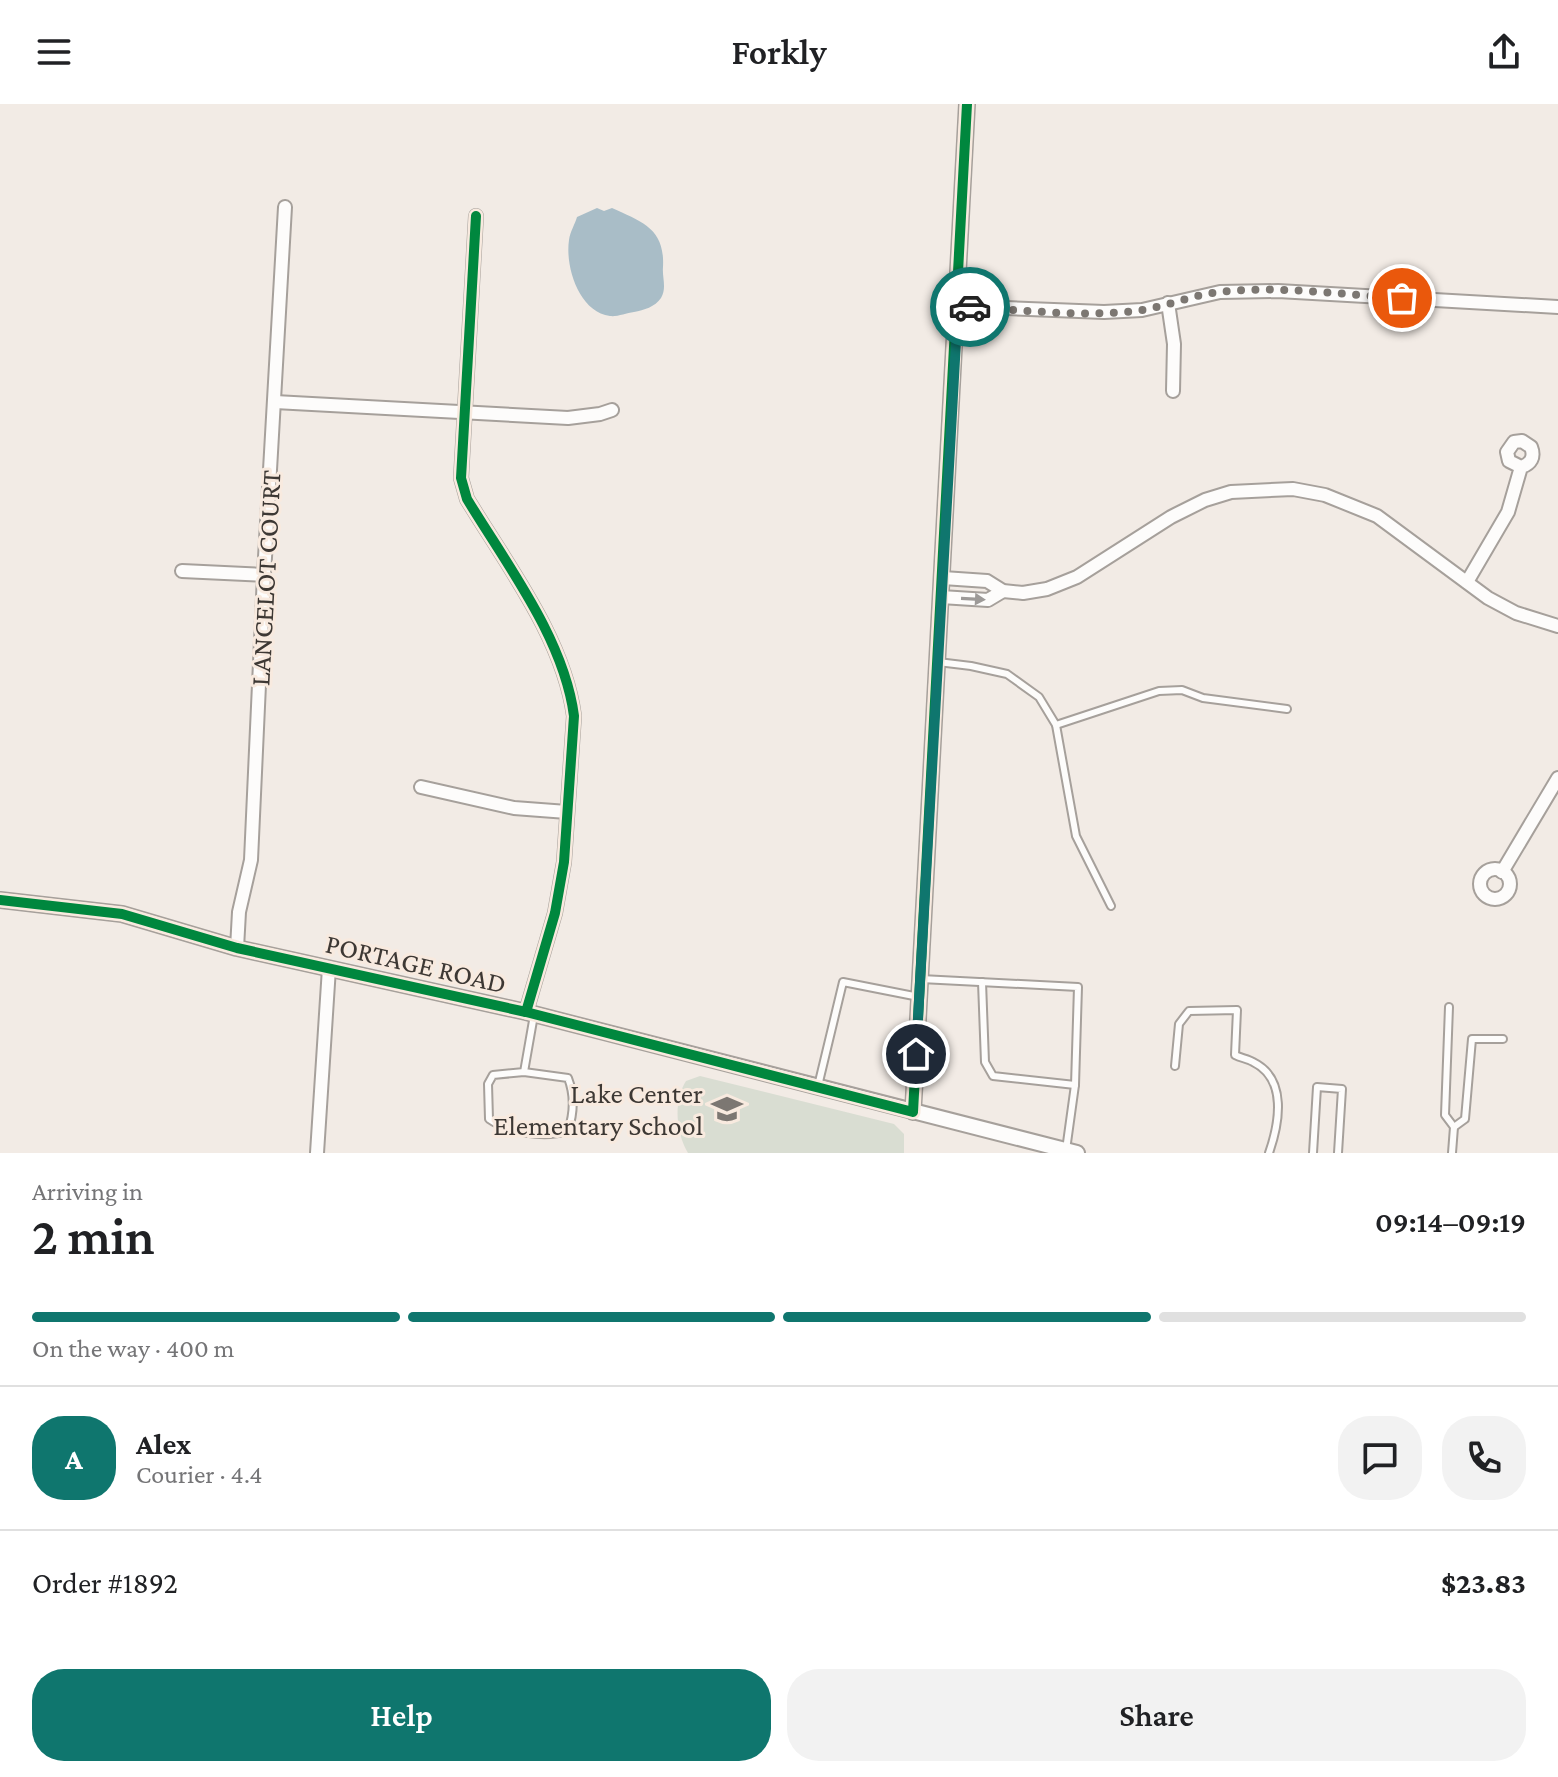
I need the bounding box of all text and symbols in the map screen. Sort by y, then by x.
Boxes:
icon: menu [32,30,76,74]
icon: share [1482,30,1526,74]
text: Forkly [731,32,827,72]
pin [1368,264,1436,332]
courier [930,267,1010,347]
icon: bag [1380,276,1424,320]
icon: car [948,285,992,329]
street label: LANCELOT COURT [244,469,287,687]
one-way arrow [961,593,986,606]
street label: PORTAGE ROAD [323,928,509,999]
pin [882,1020,950,1088]
icon: home [894,1032,938,1076]
place label: Lake Center Elementary School [493,1078,703,1141]
school or university icon: Lake Center Elementary School [710,1092,744,1126]
text: Arriving in [32,1177,143,1206]
text: 09:14–09:19 [1375,1205,1526,1238]
text: 2 min [32,1207,155,1265]
text: On the way · 400 m [32,1334,234,1363]
button: chat [1338,1416,1422,1500]
button: phone [1442,1416,1526,1500]
text: Alex [136,1427,191,1460]
text: A [65,1442,83,1475]
text: Courier · 4.4 [136,1460,262,1489]
text: Order #1892 [32,1566,178,1599]
text: $23.83 [1441,1566,1526,1599]
button: Help [32,1669,771,1761]
button: Share [787,1669,1526,1761]

